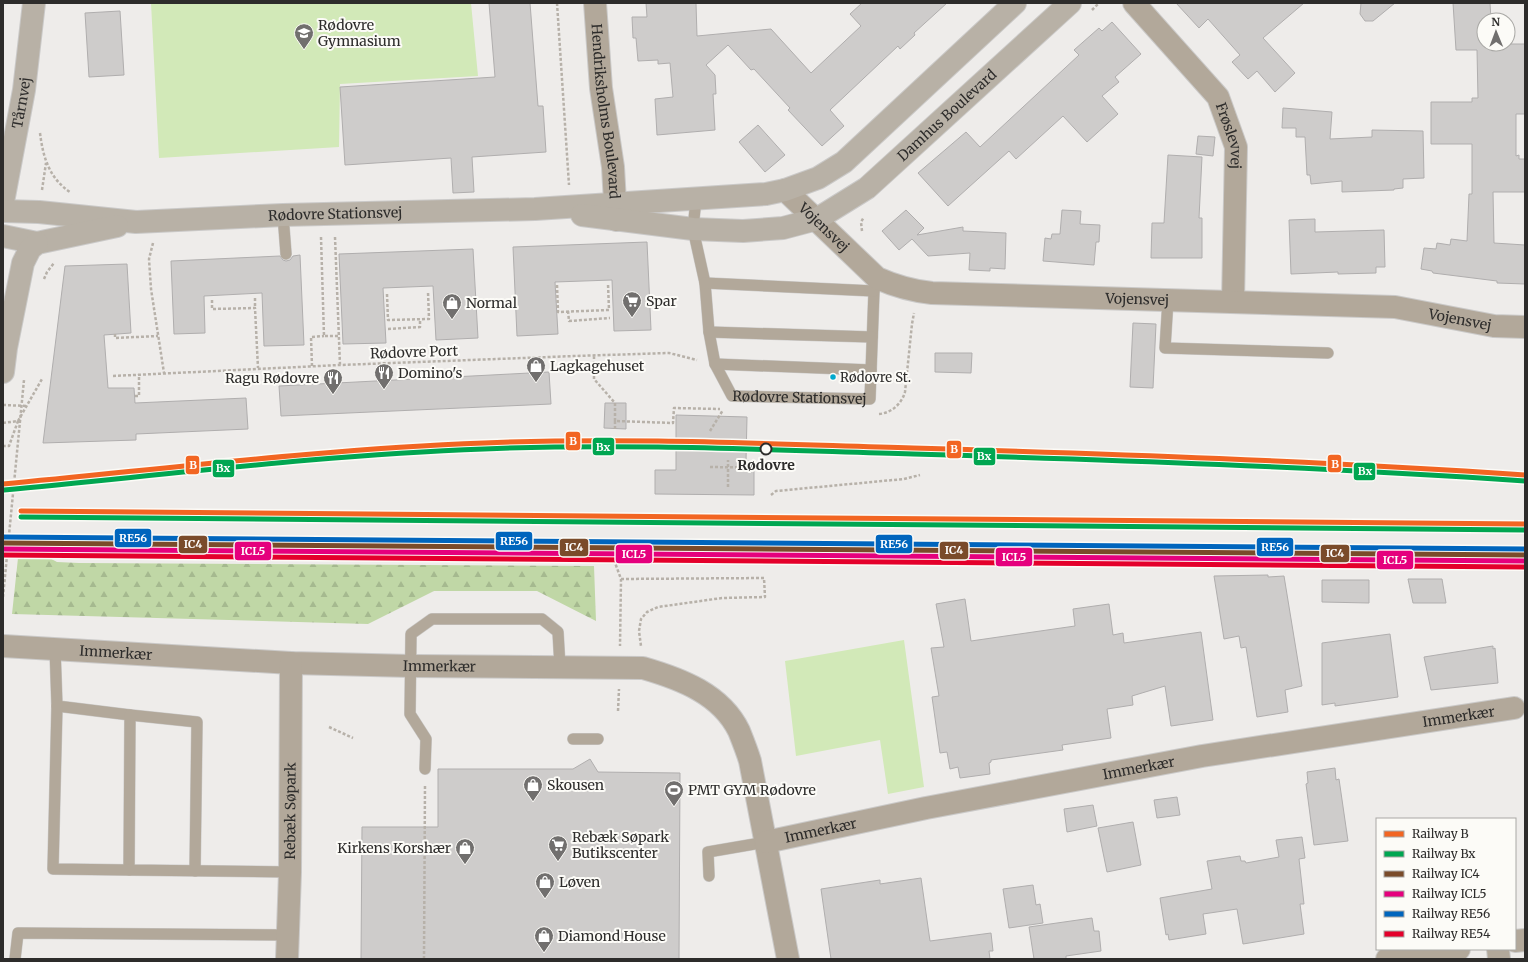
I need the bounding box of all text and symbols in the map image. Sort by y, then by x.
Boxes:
north arrow [1476,12,1516,52]
text: N [1491,15,1501,29]
place label: Rødovre Gymnasium [318,16,401,50]
school or university icon: Rødovre Gymnasium [293,22,315,50]
street label: Hendriksholms Boulevard [587,23,624,200]
street label: Damhus Boulevard [893,65,1001,165]
street label: Tårnvej [8,76,34,130]
street label: Frøslevvej [1212,100,1246,169]
street label: Vojensvej [794,198,853,256]
street label: Rødovre Stationsvej [268,203,403,225]
street label: Vojensvej [1104,289,1169,309]
supermarket icon: Spar [621,290,643,318]
shop icon: Normal [441,292,463,320]
place label: Spar [646,292,677,310]
place label: Normal [466,294,518,312]
street label: Vojensvej [1426,304,1493,334]
street label: Rødovre Port [370,341,459,363]
shop icon: Lagkagehuset [525,355,547,383]
place label: Lagkagehuset [550,357,645,375]
restaurant icon: Domino's [373,362,395,390]
place label: Domino's [398,364,463,382]
restaurant icon: Ragu Rødovre [322,367,344,395]
place label: Ragu Rødovre [225,369,319,387]
place label: Rødovre St. [840,369,911,386]
marker: Rødovre St. [828,372,838,382]
street label: Rødovre Stationsvej [732,387,867,408]
line badge: B [565,431,581,451]
text: B [569,434,577,448]
line badge: Bx [592,437,615,456]
text: Bx [596,440,610,454]
line badge: B [946,440,962,459]
marker: Rødovre [759,442,773,456]
text: B [950,442,958,456]
line badge: Bx [973,447,996,466]
text: Bx [977,449,991,463]
line badge: B [1327,454,1342,473]
line badge: B [185,455,200,475]
place label: Rødovre [737,456,795,474]
text: B [1331,457,1339,471]
text: B [189,458,197,472]
line badge: Bx [212,459,235,478]
text: Bx [216,461,230,475]
line badge: Bx [1353,462,1376,481]
text: Bx [1358,464,1372,478]
line badge: RE56 [114,528,152,548]
text: RE56 [119,531,147,545]
line badge: RE56 [495,531,533,551]
text: RE56 [500,534,528,548]
line badge: RE56 [875,534,913,554]
line badge: IC4 [178,535,208,554]
text: IC4 [184,537,202,551]
text: RE56 [880,537,908,551]
line badge: RE56 [1256,537,1294,557]
line badge: IC4 [559,538,589,557]
text: IC4 [565,540,583,554]
text: RE56 [1261,540,1289,554]
line badge: ICL5 [234,541,272,561]
line badge: IC4 [939,541,969,560]
text: IC4 [945,543,963,557]
text: ICL5 [241,544,265,558]
line badge: ICL5 [615,544,653,564]
line badge: IC4 [1320,544,1350,563]
text: IC4 [1326,546,1344,560]
text: ICL5 [622,547,646,561]
line badge: ICL5 [995,547,1033,567]
text: ICL5 [1002,550,1026,564]
line badge: ICL5 [1376,550,1414,570]
text: ICL5 [1383,553,1407,567]
street label: Immerkær [79,642,153,664]
street label: Immerkær [403,657,476,676]
street label: Immerkær [1421,702,1496,731]
street label: Immerkær [1101,752,1176,784]
street label: Rebæk Søpark [281,762,300,860]
shop icon: Skousen [522,774,544,802]
place label: Skousen [547,776,604,794]
sports icon: PMT GYM Rødovre [663,779,685,807]
place label: PMT GYM Rødovre [688,781,816,799]
street label: Immerkær [783,814,858,847]
legend [1376,818,1516,950]
text: Railway B [1412,826,1469,841]
place label: Rebæk Søpark Butikscenter [572,828,669,862]
supermarket icon: Rebæk Søpark Butikscenter [547,834,569,862]
shop icon: Kirkens Korshær [454,837,476,865]
place label: Kirkens Korshær [337,839,451,857]
text: Railway Bx [1412,846,1476,861]
text: Railway IC4 [1412,866,1480,881]
shop icon: Løven [534,871,556,899]
place label: Løven [559,873,600,891]
text: Railway ICL5 [1412,886,1486,901]
text: Railway RE56 [1412,906,1490,921]
shop icon: Diamond House [533,925,555,953]
text: Railway RE54 [1412,926,1491,941]
place label: Diamond House [558,927,666,945]

